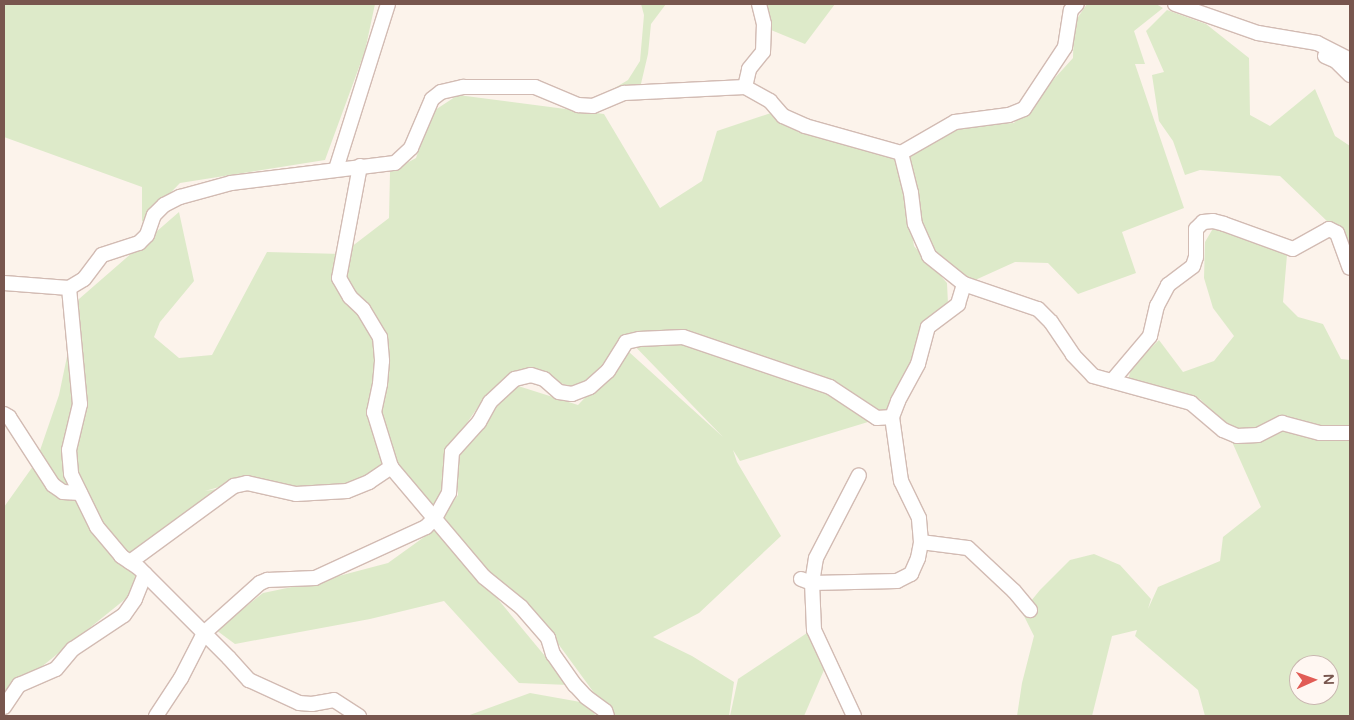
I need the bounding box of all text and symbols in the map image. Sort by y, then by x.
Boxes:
north arrow [1289,655,1339,705]
text: N [1320,674,1337,685]

